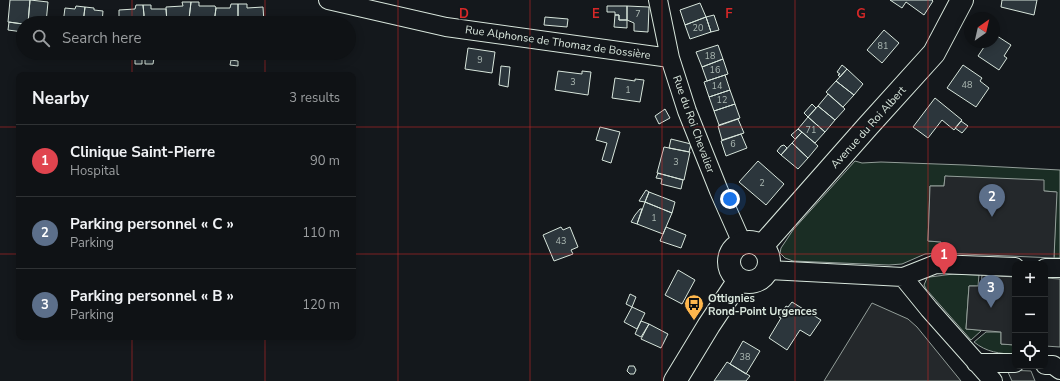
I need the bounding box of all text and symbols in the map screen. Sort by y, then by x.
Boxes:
text: D [459,5,469,23]
text: E [592,5,600,23]
text: F [725,5,733,23]
text: G [856,5,866,23]
house number: 7 [635,8,641,20]
north arrow [964,12,1000,48]
search box [16,16,356,60]
street label: Rue Alphonse de Thomaz de Bossière [464,22,652,63]
house number: 20 [693,22,703,34]
icon: search [30,27,52,49]
text: Search here [62,28,142,48]
house number: 81 [878,40,888,52]
house number: 18 [705,50,715,62]
house number: 9 [477,54,483,66]
house number: 16 [710,64,720,76]
street label: Rue du Roi Chevalier [669,73,718,175]
house number: 3 [570,76,576,88]
house number: 48 [962,79,972,91]
house number: 14 [712,80,723,92]
street label: Avenue du Roi Albert [827,83,910,172]
house number: 1 [625,84,631,96]
text: Nearby [32,87,89,110]
text: 3 results [289,89,340,107]
house number: 12 [717,94,727,106]
house number: 71 [806,124,816,136]
house number: 6 [730,138,736,150]
text: Clinique Saint-Pierre [70,142,215,162]
text: 1 [41,152,49,170]
text: 90 m [310,152,340,170]
house number: 3 [673,156,679,168]
text: Hospital [70,162,119,180]
house number: 2 [759,177,765,189]
pin: 2 [979,184,1005,217]
your location [720,189,740,209]
house number: 1 [651,212,657,224]
text: Parking personnel « C » [70,214,234,234]
text: 2 [41,224,49,242]
text: 110 m [302,224,340,242]
text: Parking [70,234,114,252]
house number: 43 [556,235,566,247]
pin: 1 [931,242,957,275]
map controls [1012,261,1048,369]
button: + [1012,261,1048,297]
pin: 3 [978,275,1004,308]
text: Parking personnel « B » [70,286,234,306]
place label: Ottignies Rond-Point Urgences [708,291,817,319]
bus stop icon: Ottignies Rond-Point Urgences [683,293,705,321]
text: 3 [41,296,49,314]
text: 120 m [302,296,340,314]
button: − [1012,297,1048,333]
text: Parking [70,306,114,324]
button: locate [1012,333,1048,369]
house number: 38 [740,351,750,363]

